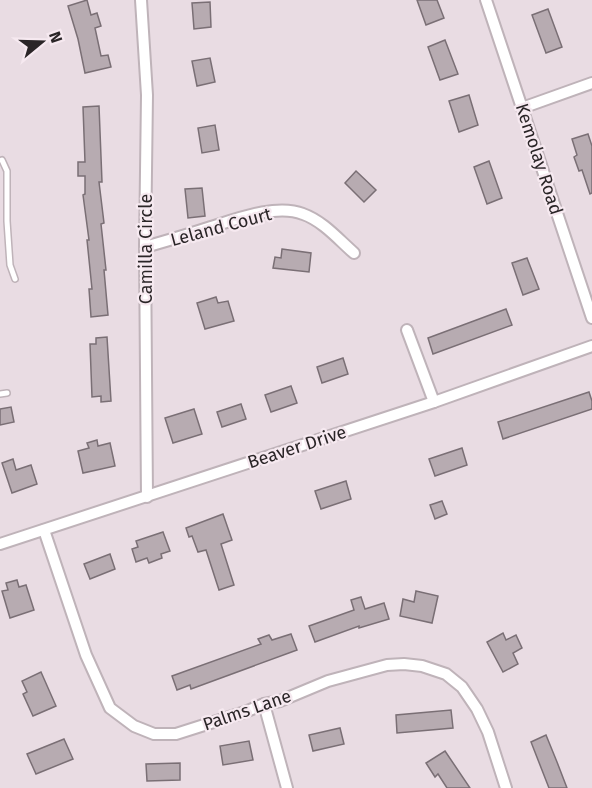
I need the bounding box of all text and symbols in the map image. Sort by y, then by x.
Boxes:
north arrow [12,12,72,72]
text: N [45,29,66,45]
street label: Kemolay Road [511,100,567,218]
street label: Camilla Circle [135,194,157,304]
street label: Leland Court [168,203,274,251]
street label: Beaver Drive [245,421,349,473]
street label: Palms Lane [200,685,294,735]

